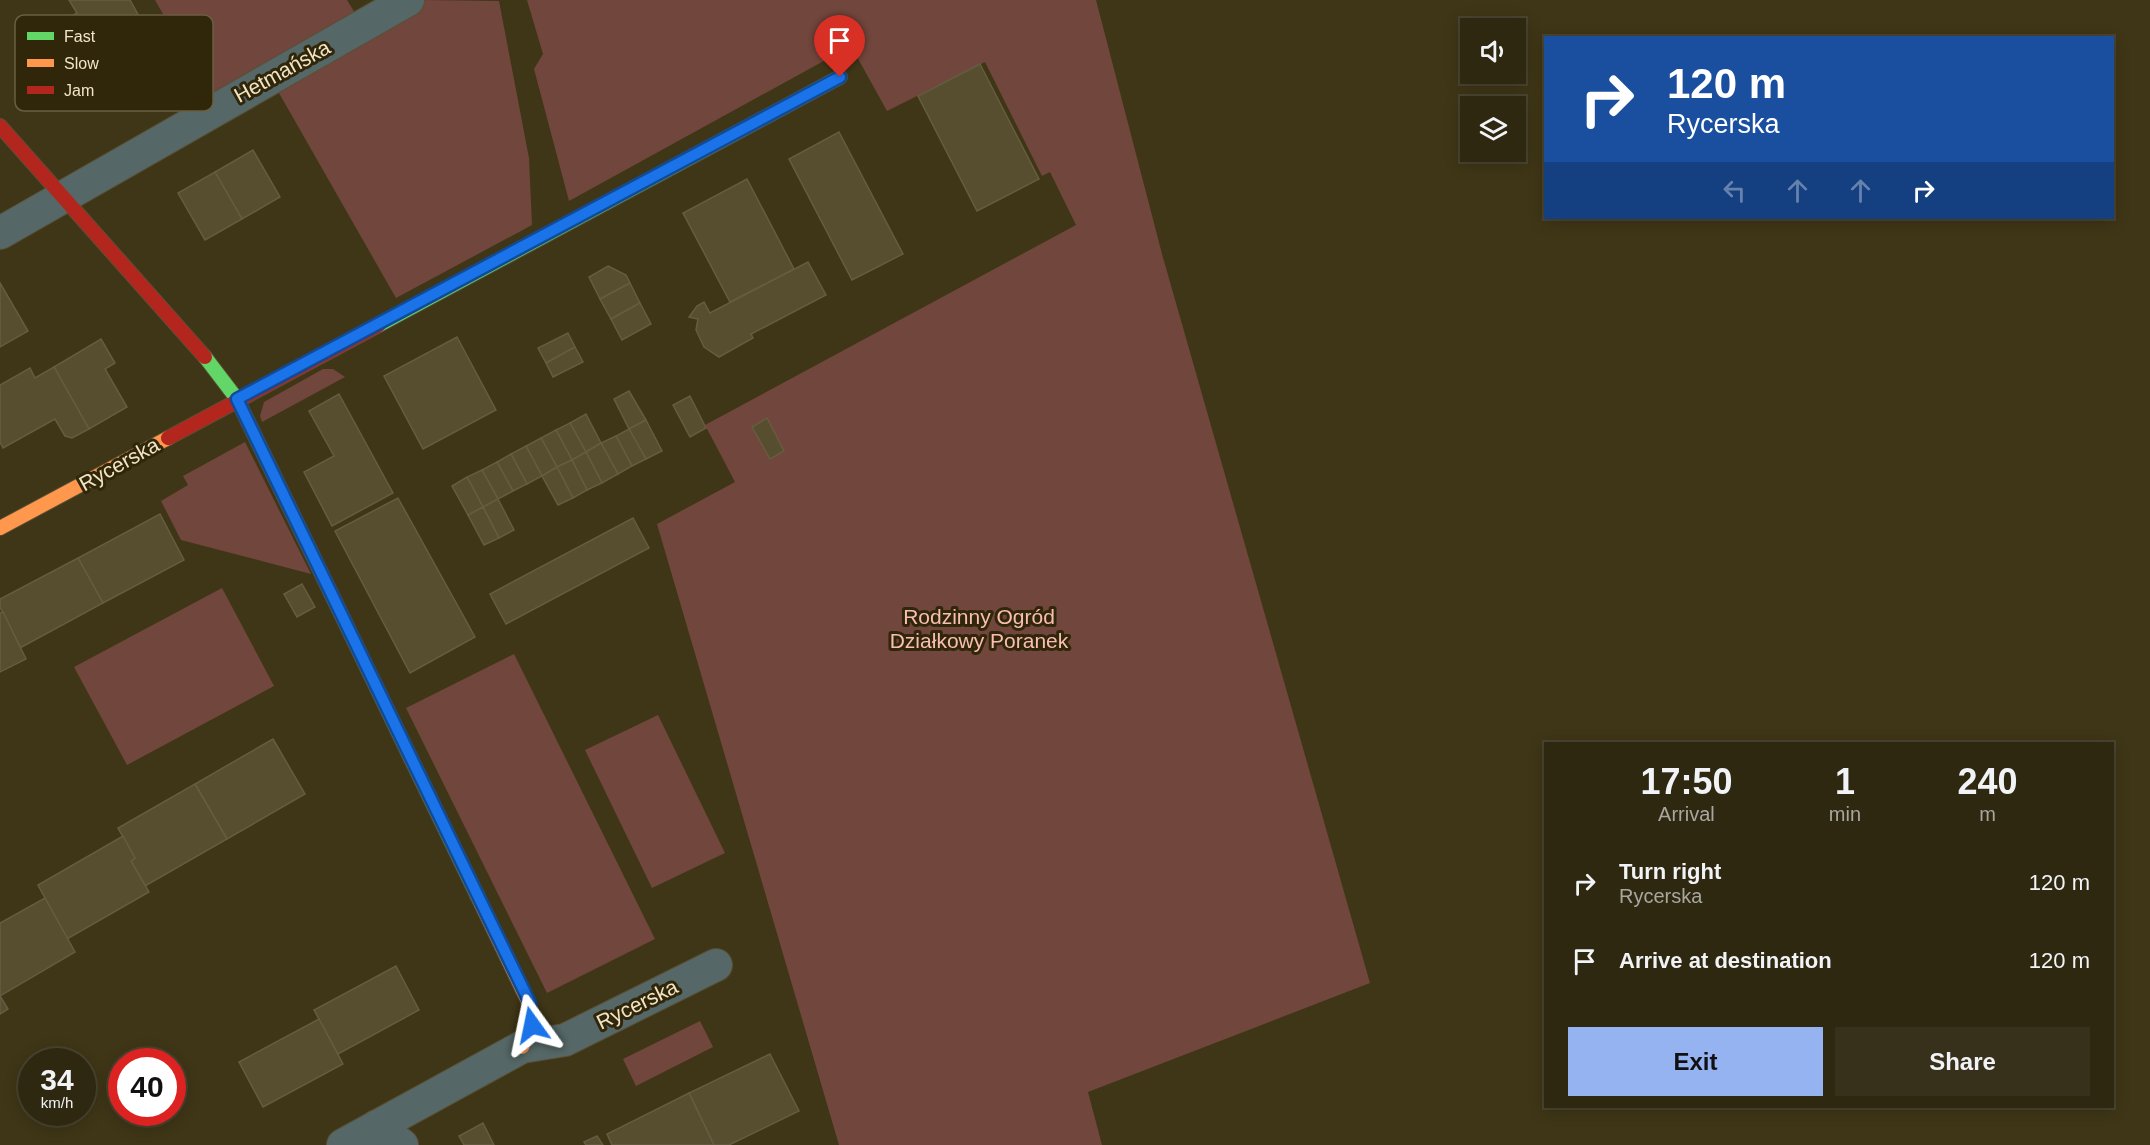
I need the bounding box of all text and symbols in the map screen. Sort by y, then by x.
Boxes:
legend [15,15,213,111]
pin [814,15,865,77]
map controls [1460,18,1526,162]
button: sound [1460,18,1526,84]
icon: arrive [823,24,856,57]
text: Fast [64,28,96,45]
street label: Hetmańska [230,35,334,107]
text: Slow [64,55,99,72]
icon: right [1568,60,1646,138]
text: 120 m [1667,60,1786,107]
text: Jam [64,82,94,99]
button: layers [1460,96,1526,162]
text: Rycerska [1667,109,1780,139]
icon: left [1718,174,1751,207]
icon: ahead [1781,174,1814,207]
icon: ahead [1844,174,1877,207]
icon: right [1907,174,1940,207]
street label: Rycerska [75,433,163,495]
park label: Rodzinny Ogród Działkowy Poranek [890,605,1069,652]
text: 17:50 [1640,761,1732,802]
text: 1 [1835,761,1855,802]
text: 240 [1957,761,2018,802]
text: Arrival [1658,803,1715,825]
text: min [1829,803,1861,825]
text: m [1979,803,1996,825]
text: Turn right [1619,859,1721,884]
icon: right [1568,867,1601,900]
text: 120 m [2029,870,2090,895]
text: Rycerska [1619,885,1702,907]
icon: arrive [1568,945,1601,978]
text: Arrive at destination [1619,948,1832,973]
text: 120 m [2029,948,2090,973]
street label: Rycerska [593,974,682,1034]
position arrow [500,993,564,1057]
button: Exit [1568,1027,1823,1096]
button: Share [1835,1027,2090,1096]
speed limit sign: 40 [108,1048,186,1126]
text: 34 [40,1063,74,1096]
text: km/h [41,1094,73,1111]

